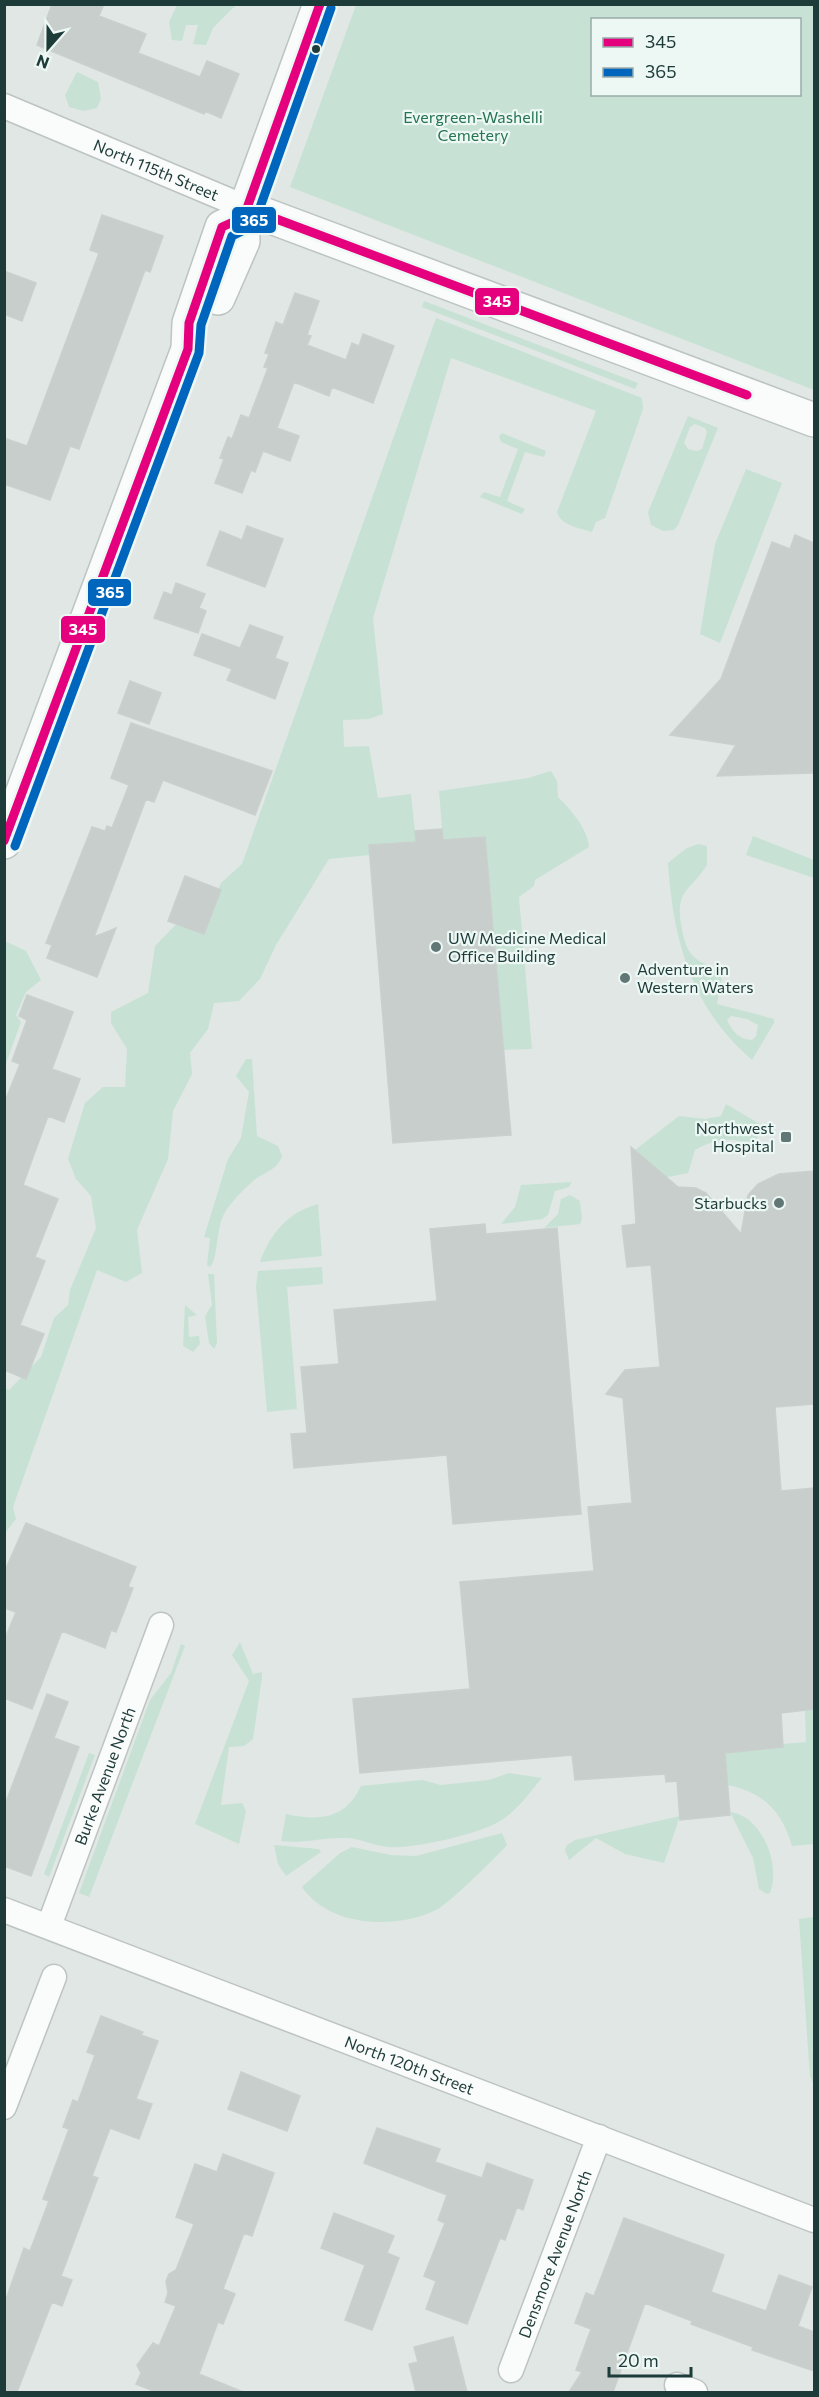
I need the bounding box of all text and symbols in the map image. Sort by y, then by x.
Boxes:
north arrow [18,18,78,78]
legend [591,18,801,96]
text: 345 [645,30,676,52]
unlabelled marker [310,43,322,55]
text: N [33,51,51,73]
text: 365 [645,60,677,82]
park label: Evergreen-Washelli Cemetery [403,107,543,144]
street label: North 115th Street [91,135,222,204]
line badge: 365 [231,206,277,234]
text: 365 [240,210,268,229]
line badge: 345 [474,287,520,316]
text: 345 [483,291,511,310]
line badge: 365 [87,578,132,607]
text: 365 [96,582,124,601]
line badge: 345 [60,615,106,644]
text: 345 [69,619,97,638]
place label: UW Medicine Medical Office Building [448,928,606,965]
marker: UW Medicine Medical Office Building [429,940,443,954]
place label: Adventure in Western Waters [637,959,754,996]
marker: Adventure in Western Waters [618,971,632,985]
place label: Northwest Hospital [696,1118,774,1155]
marker: Northwest Hospital [779,1130,793,1144]
place label: Starbucks [694,1193,767,1212]
marker: Starbucks [772,1196,786,1210]
street label: Burke Avenue North [70,1704,139,1847]
street label: North 120th Street [342,2031,477,2098]
street label: Densmore Avenue North [514,2167,595,2341]
scale bar [609,2340,692,2378]
text: 20 m [618,2349,659,2371]

